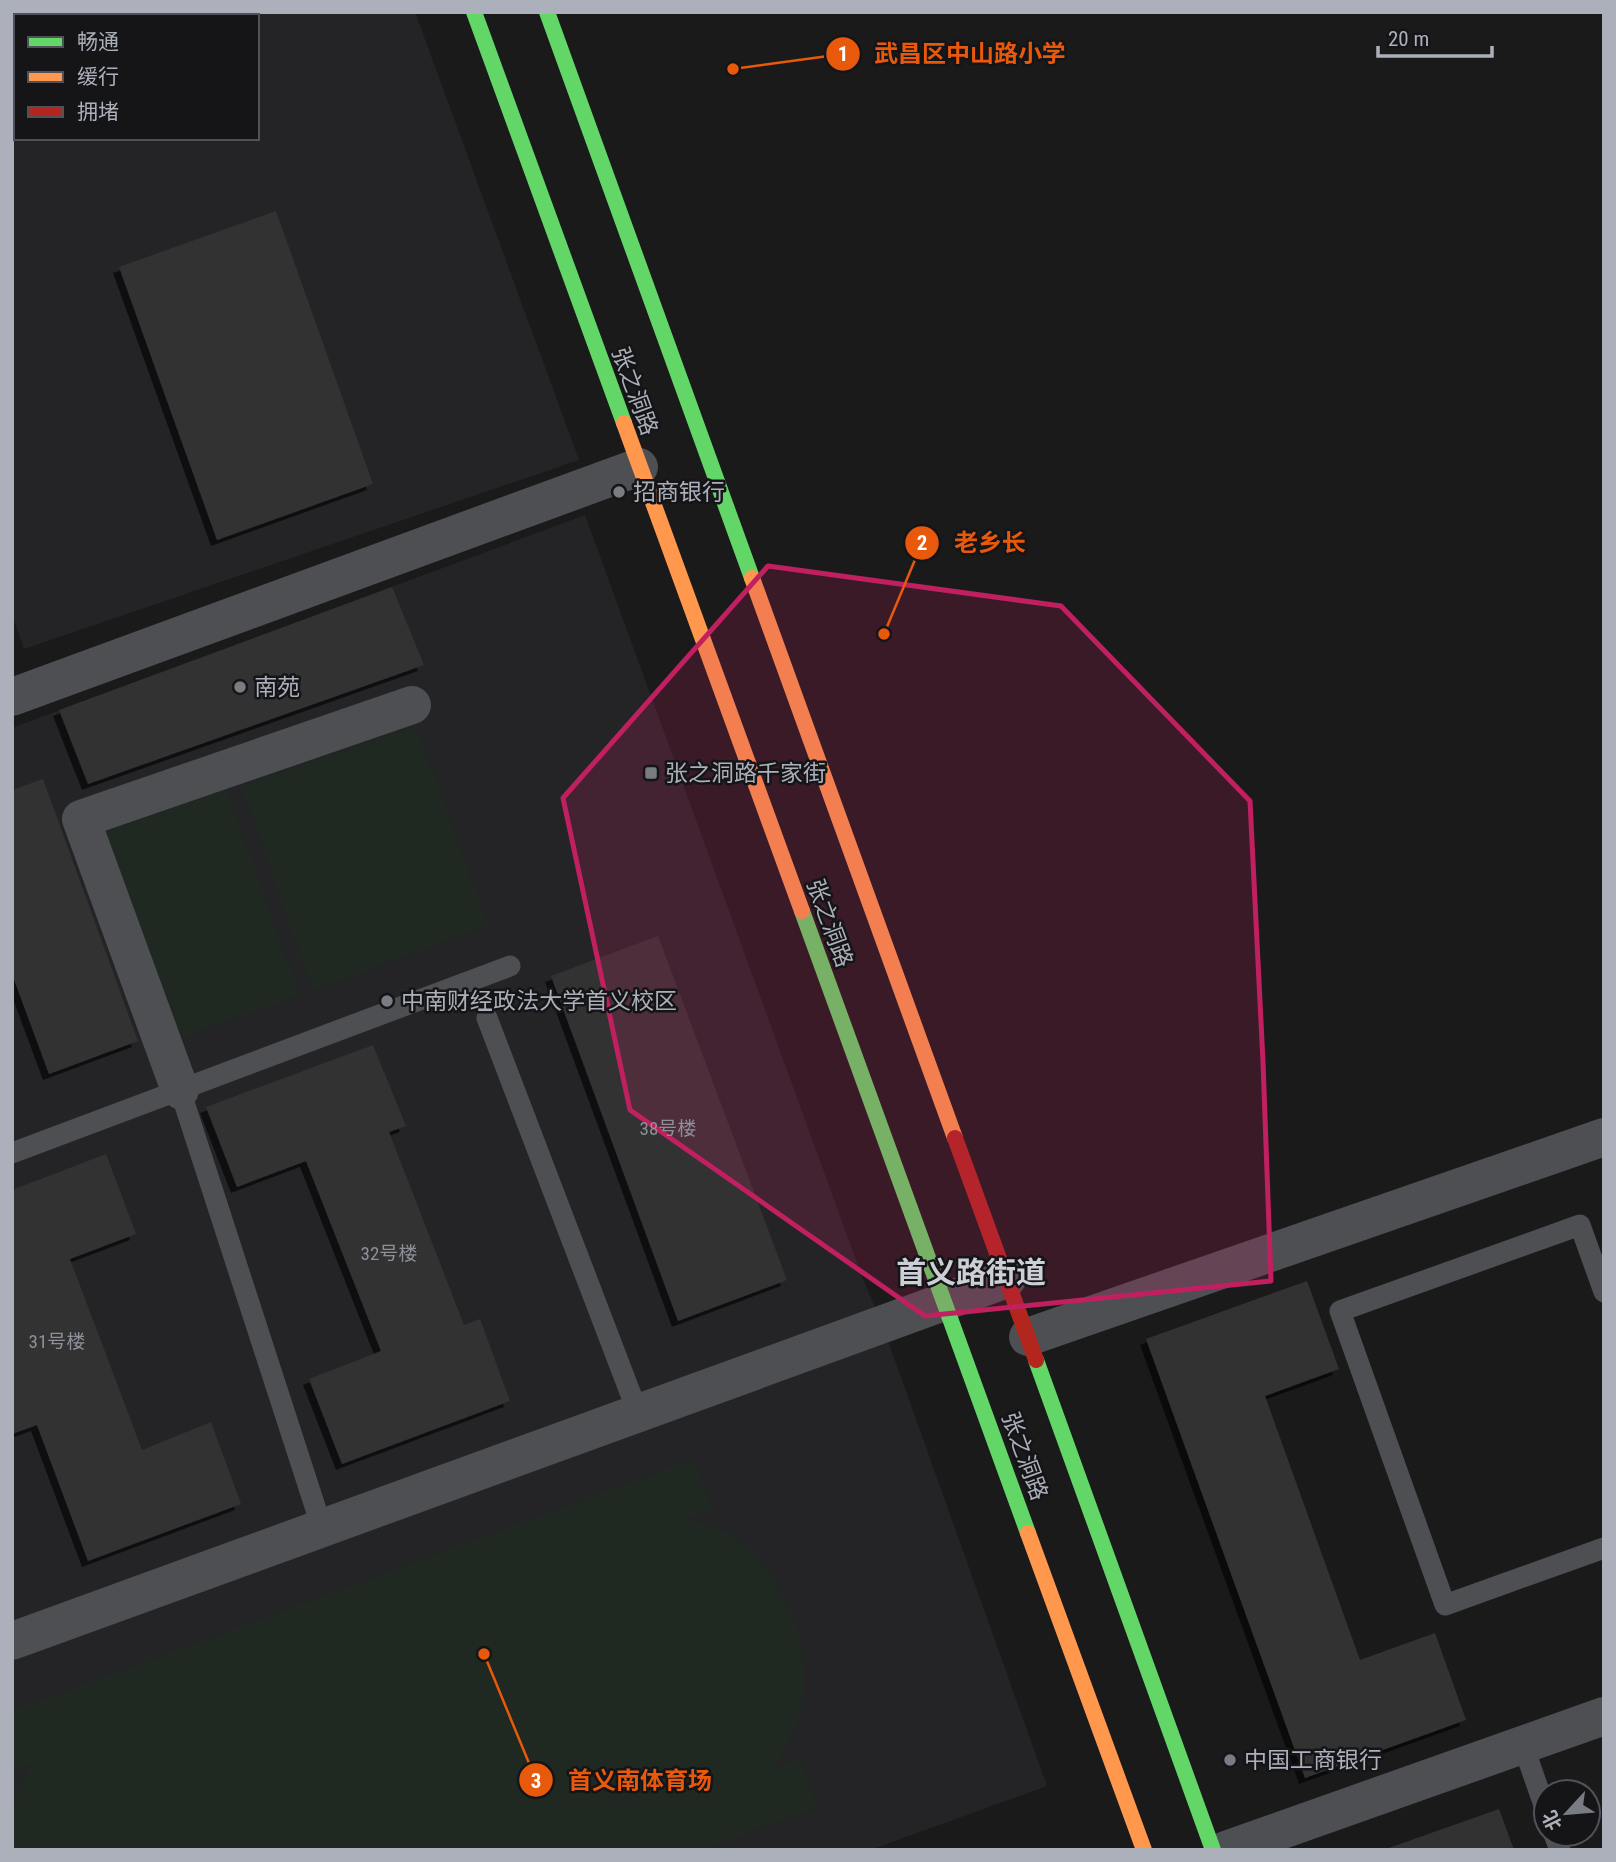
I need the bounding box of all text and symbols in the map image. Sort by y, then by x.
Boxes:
legend [14,14,259,140]
scale bar [1378,14,1492,58]
text: 20 m [1388,27,1429,51]
text: 畅通 [77,30,119,54]
callout: 武昌区中山路小学 [825,31,1080,76]
text: 武昌区中山路小学 [874,40,1066,68]
text: 1 [838,42,848,66]
text: 缓行 [77,65,119,89]
text: 拥堵 [77,100,119,124]
street label: 张之洞路 [606,343,663,439]
place label: 招商银行 [633,479,725,506]
marker: 招商银行 [611,484,627,500]
callout: 老乡长 [905,520,1040,565]
text: 老乡长 [954,529,1026,557]
text: 2 [917,531,927,555]
place label: 南苑 [254,674,300,701]
marker: 南苑 [232,679,248,695]
place label: 张之洞路千家街 [665,760,826,787]
marker: 张之洞路千家街 [643,765,659,781]
street label: 张之洞路 [801,875,858,971]
place label: 中南财经政法大学首义校区 [401,988,677,1015]
marker: 中南财经政法大学首义校区 [379,993,395,1009]
house number: 38号楼 [640,1117,696,1140]
house number: 32号楼 [361,1242,417,1265]
district label: 首义路街道 [896,1255,1046,1290]
house number: 31号楼 [29,1330,85,1353]
street label: 张之洞路 [996,1408,1053,1504]
place label: 中国工商银行 [1244,1747,1382,1774]
marker: 中国工商银行 [1222,1752,1238,1768]
callout: 首义南体育场 [519,1758,726,1803]
text: 首义南体育场 [568,1767,712,1795]
text: 3 [531,1769,541,1793]
north arrow [1532,1778,1602,1848]
text: 北 [1538,1807,1567,1834]

